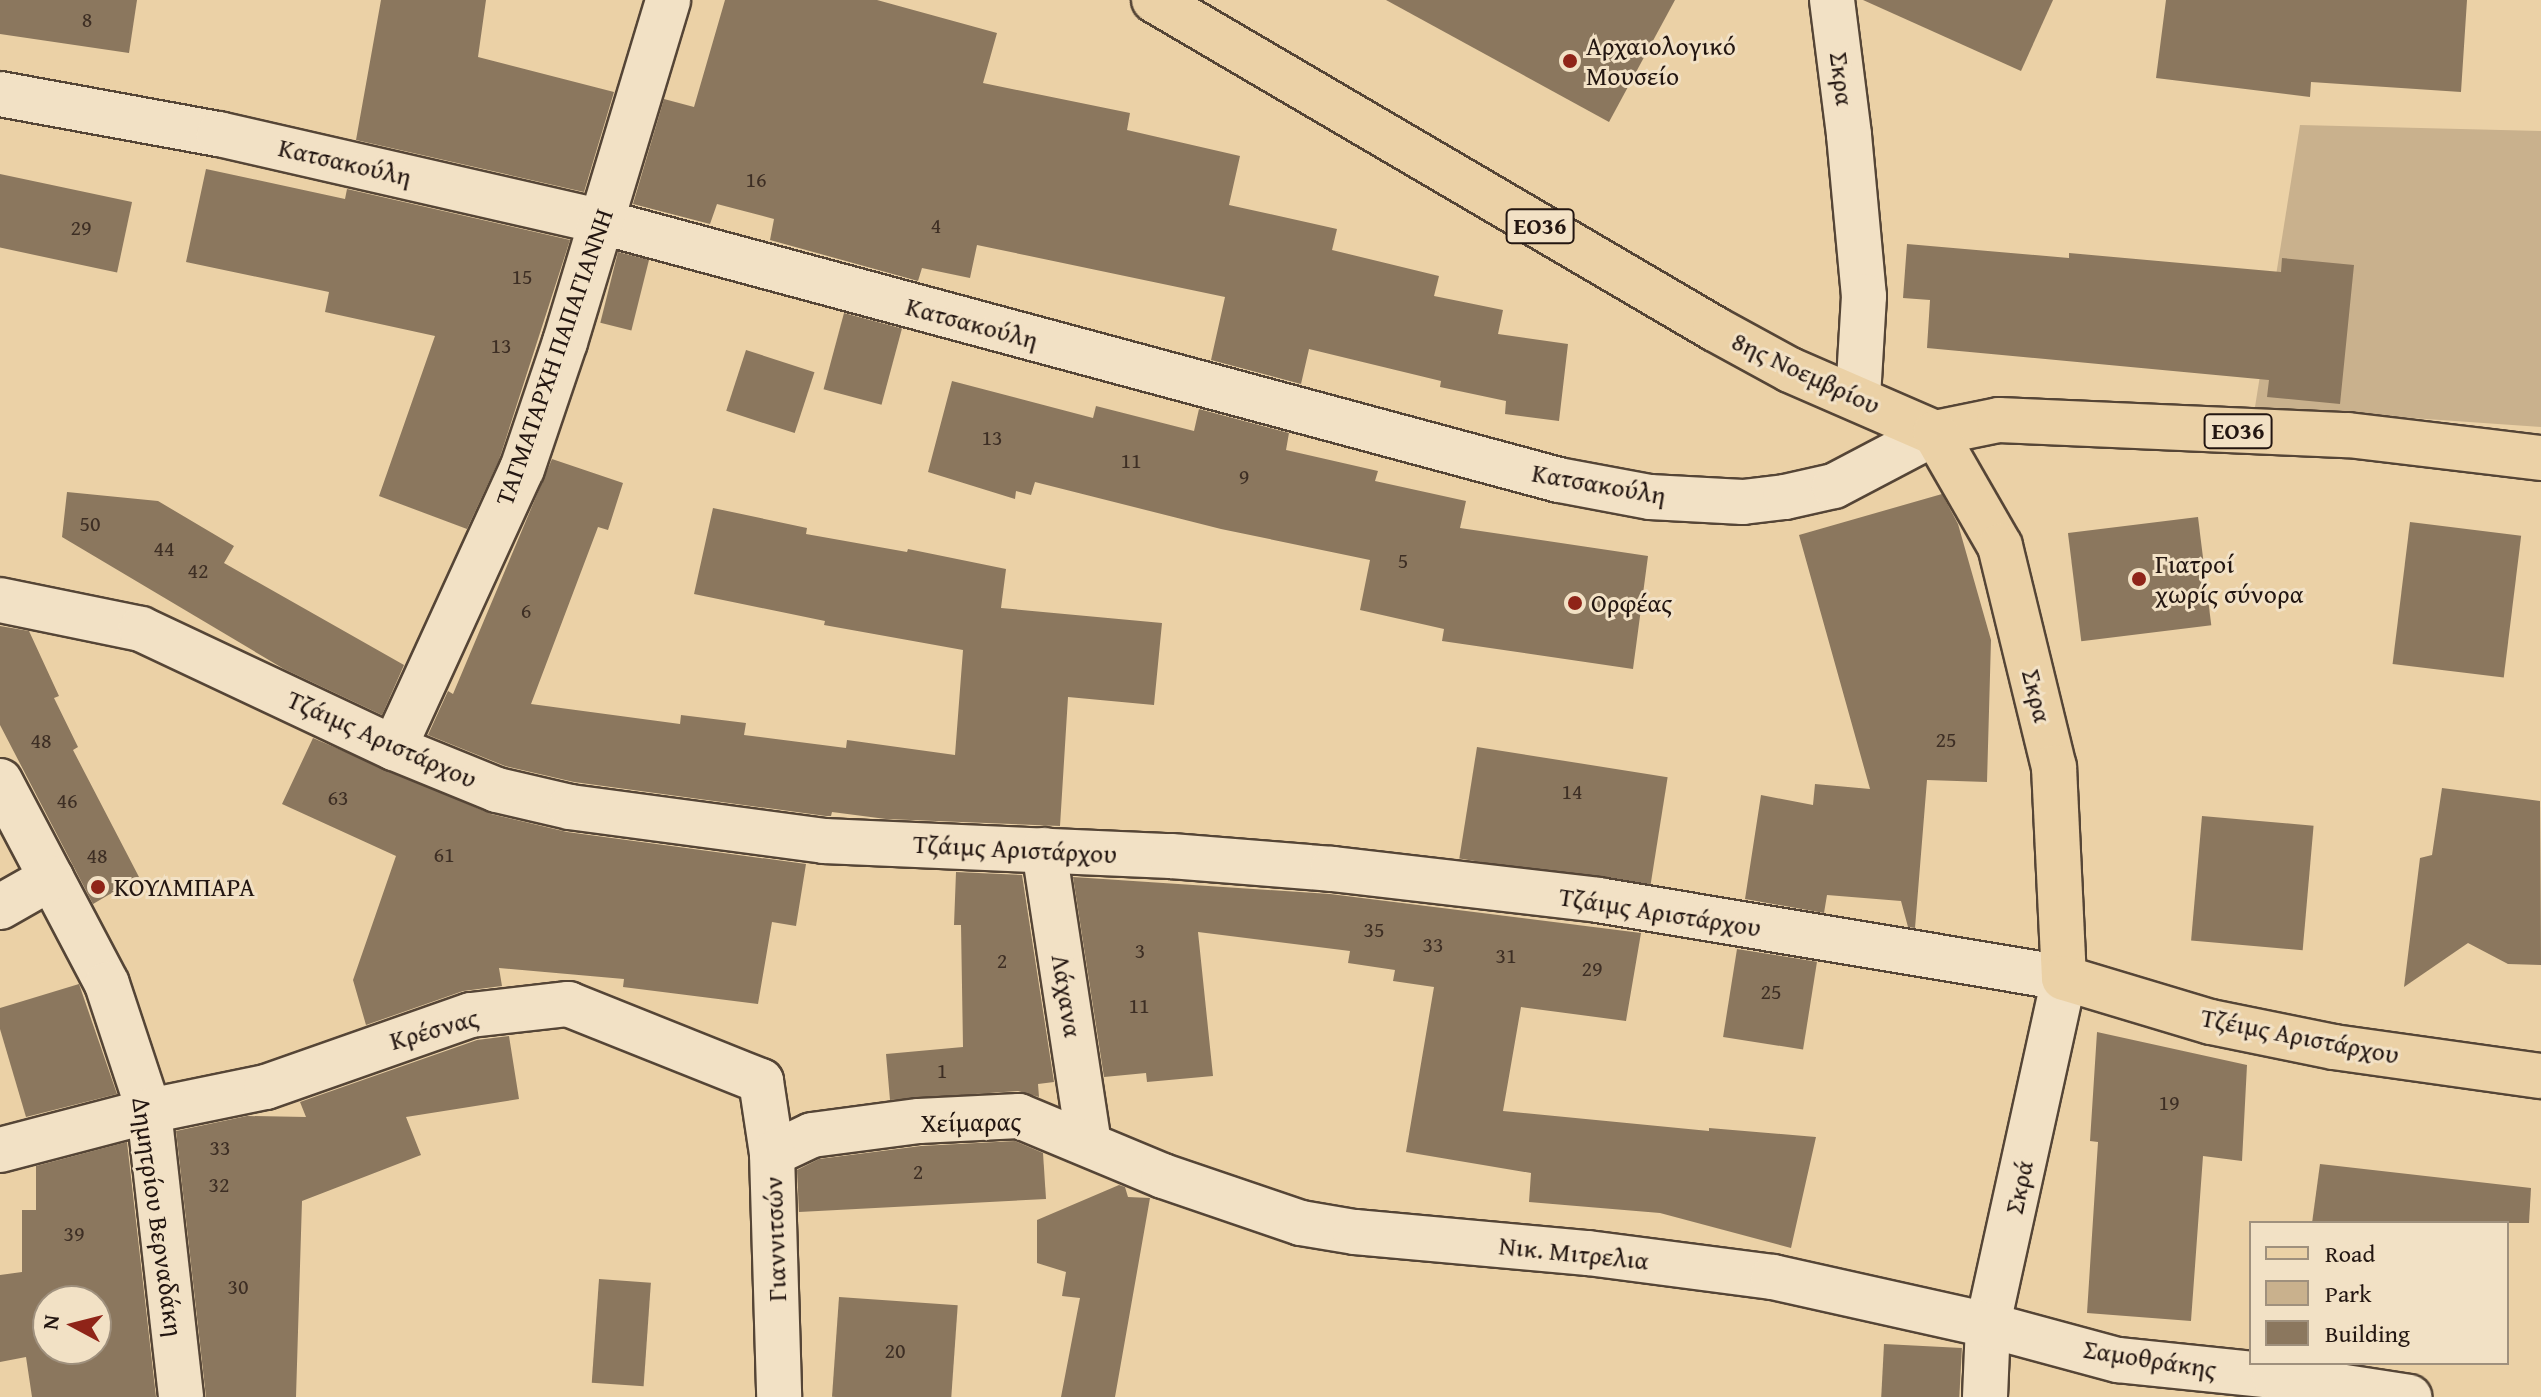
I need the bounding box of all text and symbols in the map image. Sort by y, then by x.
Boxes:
house number: 8 [82,7,92,33]
place label: Αρχαιολογικό Μουσείο [1586,30,1736,92]
street label: Σκρα [1823,50,1861,108]
marker: Αρχαιολογικό Μουσείο [1561,52,1579,70]
street label: Κατσακούλη [276,132,414,192]
house number: 16 [745,167,767,193]
street label: ΤΑΓΜΑΤΑΡΧΗ ΠΑΠΑΓΙΑΝΝΗ [489,205,619,509]
road number: ΕΟ36 [1504,206,1576,246]
house number: 4 [931,213,941,239]
house number: 29 [70,215,92,241]
house number: 15 [511,264,533,290]
street label: Κατσακούλη [903,290,1041,356]
street label: 8ης Νοεμβρίου [1727,325,1885,421]
house number: 13 [490,333,512,359]
road number: ΕΟ36 [2202,411,2274,451]
house number: 13 [981,425,1003,451]
house number: 11 [1120,448,1142,474]
street label: Κατσακούλη [1530,457,1668,511]
house number: 9 [1239,464,1249,490]
house number: 50 [79,511,101,537]
house number: 44 [153,536,175,562]
house number: 5 [1398,548,1408,574]
place label: Γιατροί χωρίς σύνορα [2155,548,2304,610]
house number: 42 [187,558,209,584]
marker: Γιατροί χωρίς σύνορα [2130,570,2148,588]
place label: Ορφέας [1591,587,1672,619]
marker: Ορφέας [1566,594,1584,612]
house number: 6 [521,598,531,624]
street label: Σκρα [2015,666,2059,726]
street label: Τζάιμς Αριστάρχου [282,683,482,795]
house number: 25 [1935,727,1957,753]
house number: 48 [30,728,52,754]
house number: 14 [1561,779,1583,805]
house number: 63 [327,785,349,811]
house number: 46 [56,788,78,814]
street label: Τζάιμς Αριστάρχου [912,828,1118,870]
house number: 61 [433,842,455,868]
house number: 48 [86,843,108,869]
place label: ΚΟΥΛΜΠΑΡΑ [114,871,255,903]
marker: ΚΟΥΛΜΠΑΡΑ [89,878,107,896]
street label: Τζάιμς Αριστάρχου [1557,881,1763,943]
house number: 35 [1363,917,1385,943]
house number: 33 [1422,932,1444,958]
house number: 3 [1135,938,1145,964]
house number: 31 [1495,943,1517,969]
house number: 2 [997,948,1007,974]
street label: Λάχανα [1045,952,1089,1040]
house number: 29 [1581,956,1603,982]
house number: 25 [1760,979,1782,1005]
house number: 11 [1128,993,1150,1019]
street label: Κρέσνας [386,1002,482,1056]
street label: Τζέιμς Αριστάρχου [2198,1002,2402,1070]
house number: 1 [937,1058,947,1084]
house number: 19 [2158,1090,2180,1116]
street label: Δημητρίου Βερναδάκη [126,1095,190,1339]
street label: Χείμαρας [920,1106,1022,1138]
house number: 33 [209,1135,231,1161]
street label: Σκρά [1998,1157,2040,1217]
house number: 2 [913,1159,923,1185]
house number: 32 [208,1172,230,1198]
street label: Γιαννιτσών [757,1176,793,1302]
house number: 39 [63,1221,85,1247]
legend [2249,1221,2509,1365]
street label: Νικ. Μιτρελια [1498,1230,1650,1276]
text: Road [2325,1236,2375,1271]
house number: 30 [227,1274,249,1300]
text: Park [2325,1276,2371,1311]
north arrow [32,1285,112,1365]
text: N [33,1313,67,1332]
text: Building [2325,1316,2410,1351]
street label: Σαμοθράκης [2081,1333,2219,1385]
house number: 20 [884,1338,906,1364]

